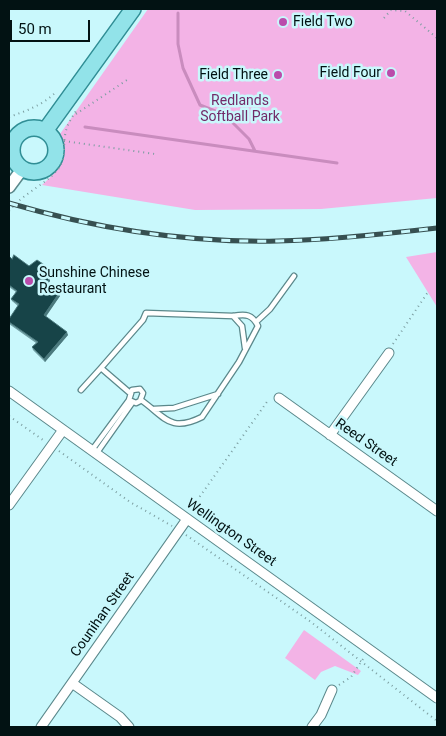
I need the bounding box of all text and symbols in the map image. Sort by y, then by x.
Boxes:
scale bar [12,10,92,42]
place label: Field Two [293,14,353,30]
marker: Field Two [277,16,289,28]
text: 50 m [18,20,52,38]
place label: Field Four [320,65,381,81]
place label: Field Three [199,67,268,83]
marker: Field Four [385,67,397,79]
marker: Field Three [272,69,284,81]
park label: Redlands Softball Park [200,93,280,125]
place label: Sunshine Chinese Restaurant [39,265,150,298]
marker: Sunshine Chinese Restaurant [23,275,35,287]
street label: Reed Street [332,416,400,470]
street label: Wellington Street [183,496,279,570]
street label: Counihan Street [68,569,138,661]

